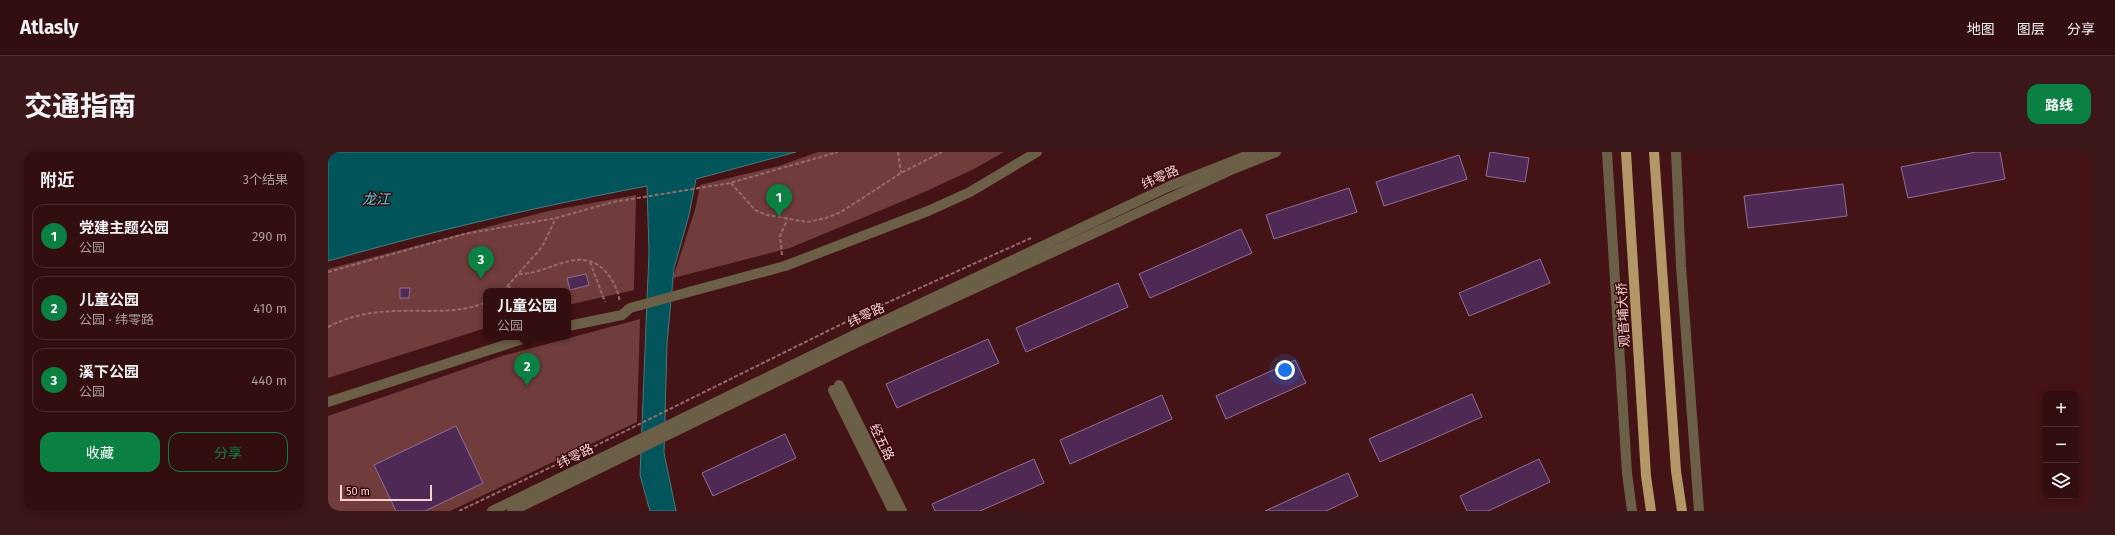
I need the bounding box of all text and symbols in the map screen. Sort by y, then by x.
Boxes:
text: Atlasly [20,16,79,39]
text: 地图 [1967,21,1995,38]
text: 图层 [2017,21,2045,38]
text: 分享 [2067,21,2095,38]
button: 路线 [2027,84,2091,124]
text: 交通指南 [24,90,136,123]
street label: 纬零路 [1139,162,1181,192]
text: 附近 [40,170,74,191]
text: 3个结果 [243,172,288,187]
pin: 1 [766,184,792,217]
water label: 龙江 [362,191,392,208]
text: 党建主题公园 [79,219,169,237]
text: 1 [51,229,57,244]
text: 290 m [252,229,287,244]
text: 公园 [79,240,105,255]
pin: 3 [468,246,494,279]
street label: 观音埔大桥 [1614,282,1632,348]
popup [483,288,571,340]
text: 儿童公园 [79,291,139,309]
text: 儿童公园 [497,297,557,315]
street label: 纬零路 [845,300,887,330]
text: 2 [51,301,57,316]
text: 410 m [253,301,287,316]
text: 公园 · 纬零路 [79,312,154,327]
text: 公园 [497,318,523,333]
pin: 2 [514,353,540,386]
your location [1275,360,1295,380]
text: 溪下公园 [79,363,139,381]
text: 3 [51,373,57,388]
text: 440 m [251,373,287,388]
text: 公园 [79,384,105,399]
map controls [2043,391,2079,499]
button: + [2043,391,2079,427]
street label: 经五路 [867,421,897,463]
button: − [2043,427,2079,463]
button: 收藏 [40,432,160,472]
button: 分享 [168,432,288,472]
street label: 纬零路 [554,441,596,471]
button: layers [2043,463,2079,499]
scale bar [340,483,432,502]
text: 50 m [346,485,370,498]

